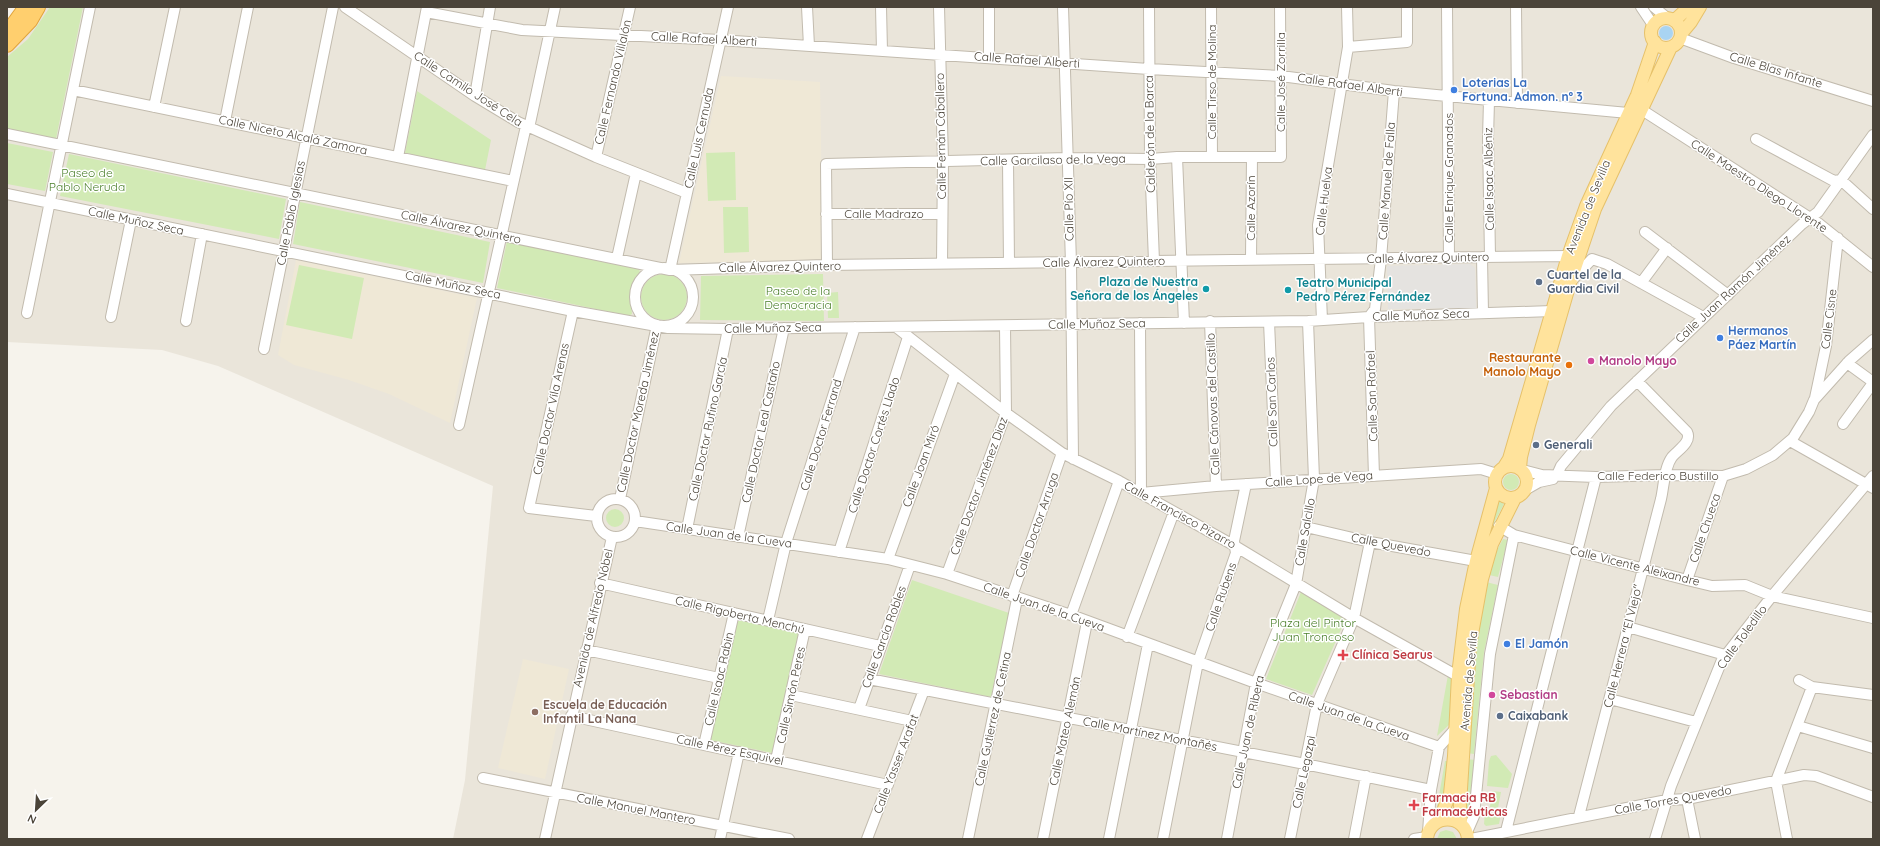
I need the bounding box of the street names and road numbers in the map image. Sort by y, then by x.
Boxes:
street label: Calle Fernando Villalón [591,18,634,146]
street label: Calle Tirso de Molina [1204,24,1219,140]
street label: Calle Rafael Alberti [651,28,757,49]
street label: Calle José Zorrilla [1273,32,1288,132]
street label: Calle Camilo José Cela [411,48,526,129]
street label: Calle Rafael Alberti [974,48,1081,71]
street label: Calle Blas Infante [1728,48,1825,91]
street label: Calle Rafael Alberti [1296,70,1404,99]
street label: Calle Fernán Caballero [932,73,949,199]
street label: Calderón de la Barca [1141,75,1158,193]
street label: Calle Luis Cernuda [680,86,717,190]
street label: Calle Niceto Alcalá Zamora [217,111,369,158]
street label: Calle Enrique Granados [1441,113,1456,243]
street label: Calle Manuel de Falla [1375,121,1398,240]
street label: Calle Isaac Albéniz [1480,127,1497,231]
street label: Calle Maestro Diego Llorente [1688,136,1831,236]
street label: Calle Garcilaso de la Vega [980,151,1126,168]
street label: Avenida de Sevilla [1562,157,1613,256]
street label: Calle Pablo Iglesias [273,159,308,267]
street label: Calle Huelva [1312,166,1335,236]
street label: Calle Azorín [1243,175,1258,241]
street label: Calle Pío XII [1060,177,1077,241]
street label: Calle Muñoz Seca [87,203,185,238]
street label: Calle Álvarez Quintero [400,206,523,247]
street label: Calle Madrazo [844,206,924,221]
street label: Calle Juan Ramón Jiménez [1672,231,1794,346]
street label: Calle Álvarez Quintero [1367,249,1489,266]
street label: Calle Álvarez Quintero [1043,253,1165,270]
street label: Calle Álvarez Quintero [719,258,841,275]
street label: Calle Muñoz Seca [404,267,502,302]
street label: Calle Cisne [1817,288,1840,350]
street label: Calle Muñoz Seca [1372,305,1470,324]
street label: Calle Muñoz Seca [1048,315,1146,332]
street label: Calle Muñoz Seca [724,319,822,336]
street label: Calle Doctor Moreda Jiménez [613,330,662,494]
street label: Calle Cánovas del Castillo [1203,333,1222,475]
street label: Calle Doctor Vila Arenas [529,341,572,476]
street label: Calle San Rafael [1362,350,1381,442]
street label: Calle Doctor Rufino García [685,355,730,502]
street label: Calle San Carlos [1262,356,1281,447]
street label: Calle Doctor Leal Castaño [738,360,783,504]
street label: Calle Doctor Cortés Llado [844,375,903,515]
street label: Calle Doctor Ferrand [796,377,845,492]
street label: Calle Doctor Jiménez Diaz [947,414,1011,557]
street label: Calle Joan Miró [899,423,942,509]
street label: Calle Lope de Vega [1265,467,1373,490]
street label: Calle Federico Bustillo [1597,468,1719,483]
street label: Calle Doctor Arruga [1011,470,1062,579]
street label: Calle Francisco Pizarro [1121,477,1239,552]
street label: Calle Chueca [1686,491,1723,564]
street label: Calle Salcillo [1291,497,1318,567]
street label: Calle Juan de la Cueva [665,518,793,551]
street label: Calle Quevedo [1350,529,1432,560]
street label: Calle Vicente Aleixandre [1569,542,1702,589]
street label: Avenida de Alfredo Nóbel [569,547,616,689]
street label: Calle Rubens [1202,560,1239,633]
street label: Calle Juan de la Cueva [982,579,1107,634]
street label: Calle Herrera "El Viejo" [1600,582,1645,709]
street label: Calle García Robles [858,583,909,690]
street label: Calle Rigoberta Menchú [674,592,806,637]
street label: Calle Toledillo [1713,602,1770,672]
street label: Avenida de Sevilla [1457,630,1480,732]
street label: Calle Isaac Rabin [700,631,737,727]
street label: Calle Simón Peres [773,645,808,745]
street label: Calle Gutierrez de Cetina [971,650,1014,787]
street label: Calle Juan de Ribera [1228,674,1267,790]
street label: Calle Mateo Alemán [1046,675,1083,787]
street label: Calle Juan de la Cueva [1287,688,1412,743]
street label: Calle Yasser Arafat [870,712,921,816]
street label: Calle Martínez Montañés [1082,713,1219,754]
street label: Calle Pérez Esquivel [675,731,785,768]
street label: Calle Legazpi [1288,734,1319,810]
street label: Calle Torres Quevedo [1613,782,1733,817]
street label: Calle Manuel Mantero [575,790,697,827]

